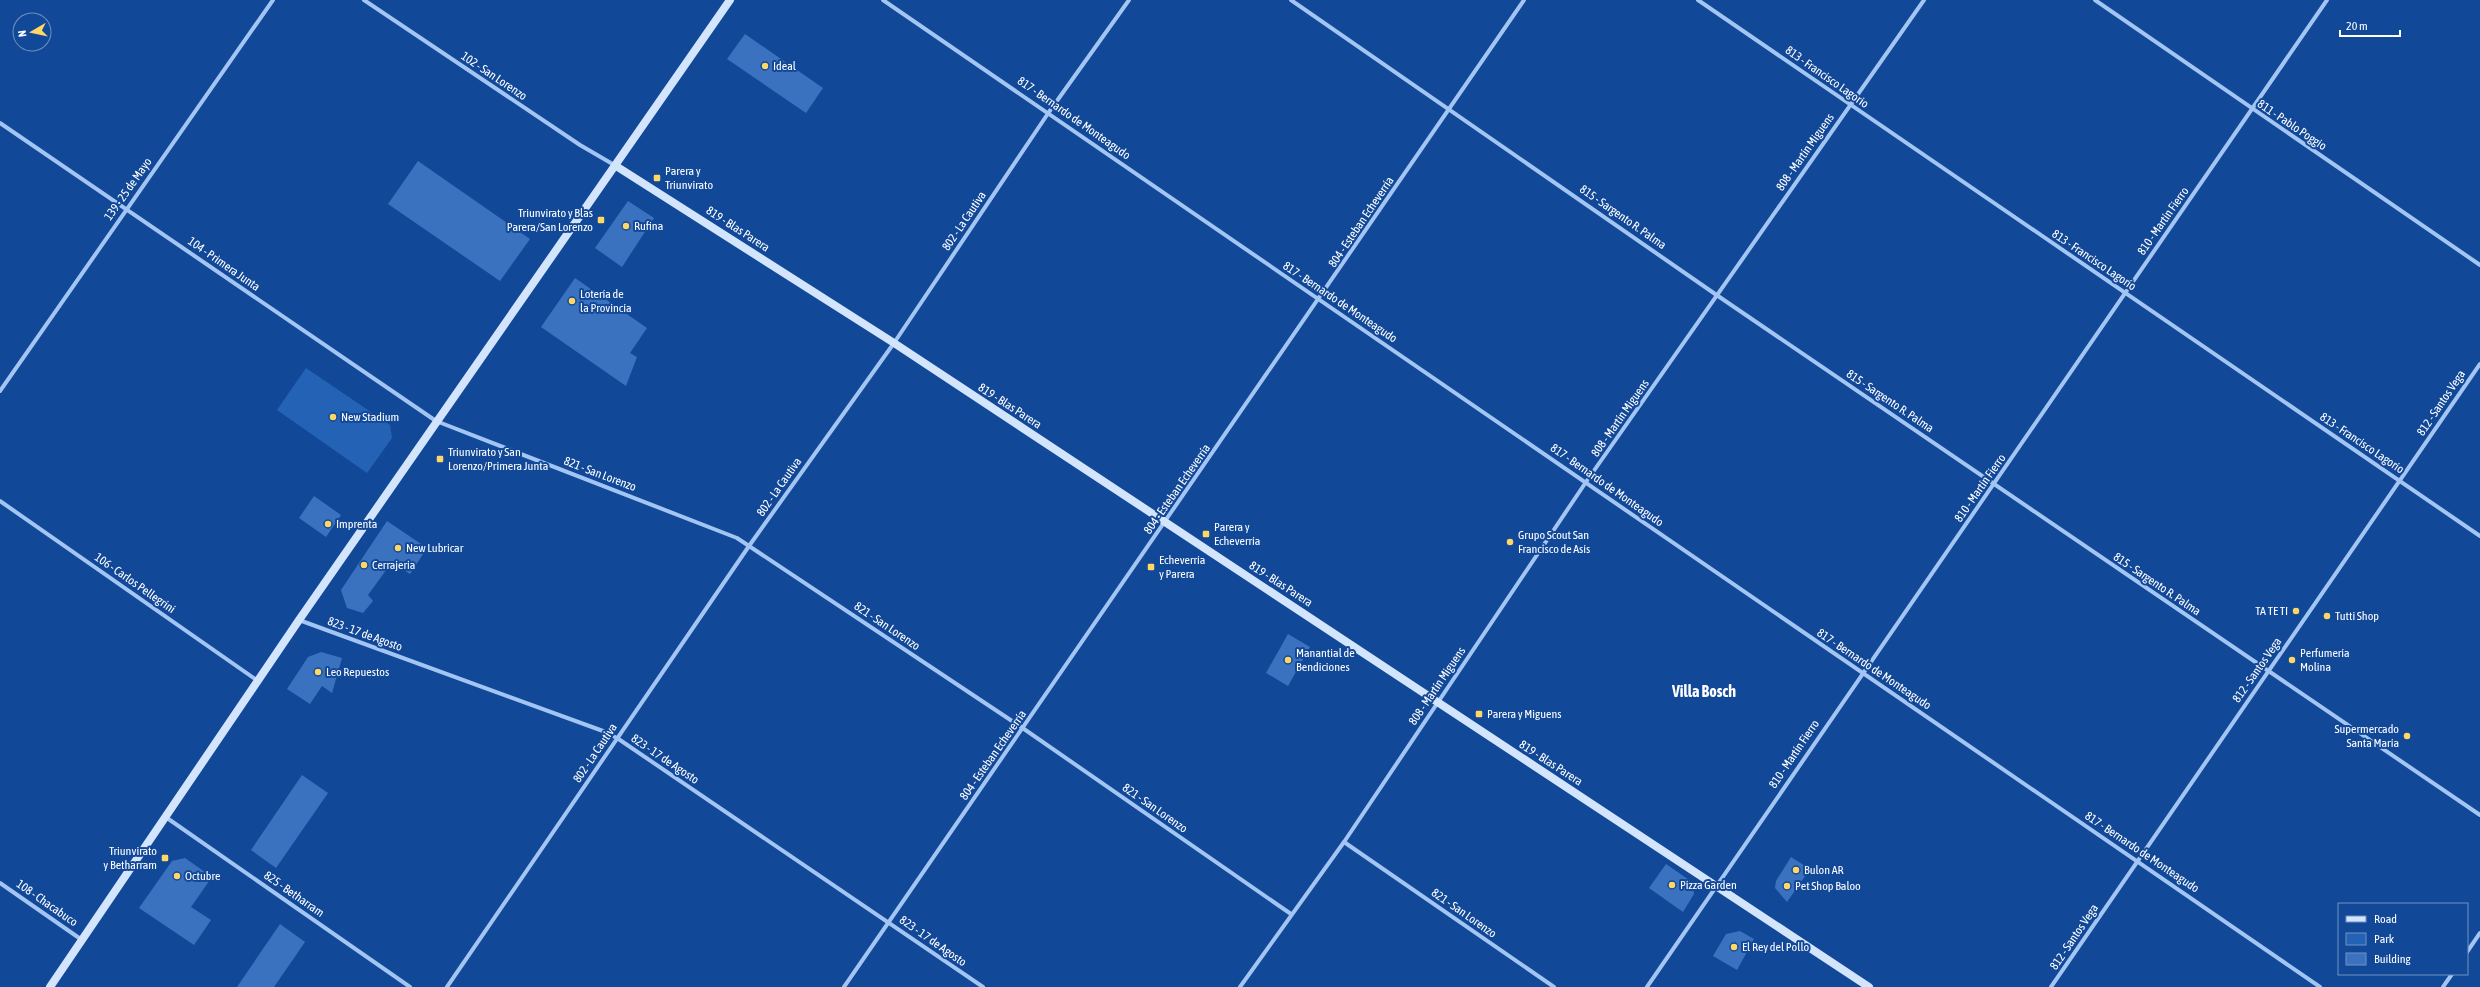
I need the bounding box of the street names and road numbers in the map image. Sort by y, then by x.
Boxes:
street label: 813 - Francisco Lagorio [1783,43,1872,111]
street label: 102 - San Lorenzo [458,49,530,103]
street label: 817 - Bernardo de Monteagudo [1015,74,1133,163]
street label: 811 - Pablo Poggio [2255,97,2330,153]
street label: 808 - Martín Miguens [1773,111,1837,193]
street label: 139 - 25 de Mayo [101,155,155,223]
street label: 804 - Esteban Echeverría [1325,174,1397,270]
street label: 815 - Sargento R. Palma [1577,182,1669,252]
street label: 810 - Martín Fierro [2134,184,2192,258]
street label: 802 - La Cautiva [939,189,989,253]
street label: 819 - Blas Parera [704,203,772,255]
street label: 813 - Francisco Lagorio [2049,227,2139,294]
street label: 104 - Primera Junta [185,234,263,294]
street label: 817 - Bernardo de Monteagudo [1280,259,1400,346]
street label: 815 - Sargento R. Palma [1844,367,1936,435]
street label: 812 - Santos Vega [2414,368,2468,438]
street label: 808 - Martín Miguens [1588,377,1652,459]
street label: 819 - Blas Parera [976,380,1044,432]
street label: 813 - Francisco Lagorio [2317,410,2407,477]
street label: 804 - Esteban Echeverría [1141,441,1213,537]
street label: 817 - Bernardo de Monteagudo [1548,441,1666,530]
street label: 810 - Martín Fierro [1951,451,2009,525]
street label: 821 - San Lorenzo [562,454,638,494]
street label: 802 - La Cautiva [754,455,804,519]
street label: 106 - Carlos Pellegrini [92,550,178,616]
street label: 815 - Sargento R. Palma [2111,550,2203,618]
street label: 819 - Blas Parera [1247,558,1315,610]
street label: 821 - San Lorenzo [851,599,923,653]
street label: 823 - 17 de Agosto [326,614,405,654]
street label: 817 - Bernardo de Monteagudo [1814,626,1934,713]
street label: 812 - Santos Vega [2229,635,2285,705]
street label: 808 - Martín Miguens [1406,644,1468,728]
street label: 804 - Esteban Echeverría [957,707,1029,803]
street label: 810 - Martín Fierro [1766,717,1822,791]
street label: 802 - La Cautiva [570,721,620,785]
street label: 823 - 17 de Agosto [629,731,702,787]
street label: 819 - Blas Parera [1517,737,1585,789]
street label: 821 - San Lorenzo [1120,780,1191,836]
street label: 817 - Bernardo de Monteagudo [2082,809,2202,896]
street label: 825 - Betharram [261,868,327,920]
street label: 108 - Chacabuco [14,877,81,929]
street label: 821 - San Lorenzo [1429,885,1500,941]
street label: 812 - Santos Vega [2047,902,2101,972]
street label: 823 - 17 de Agosto [897,913,969,969]

